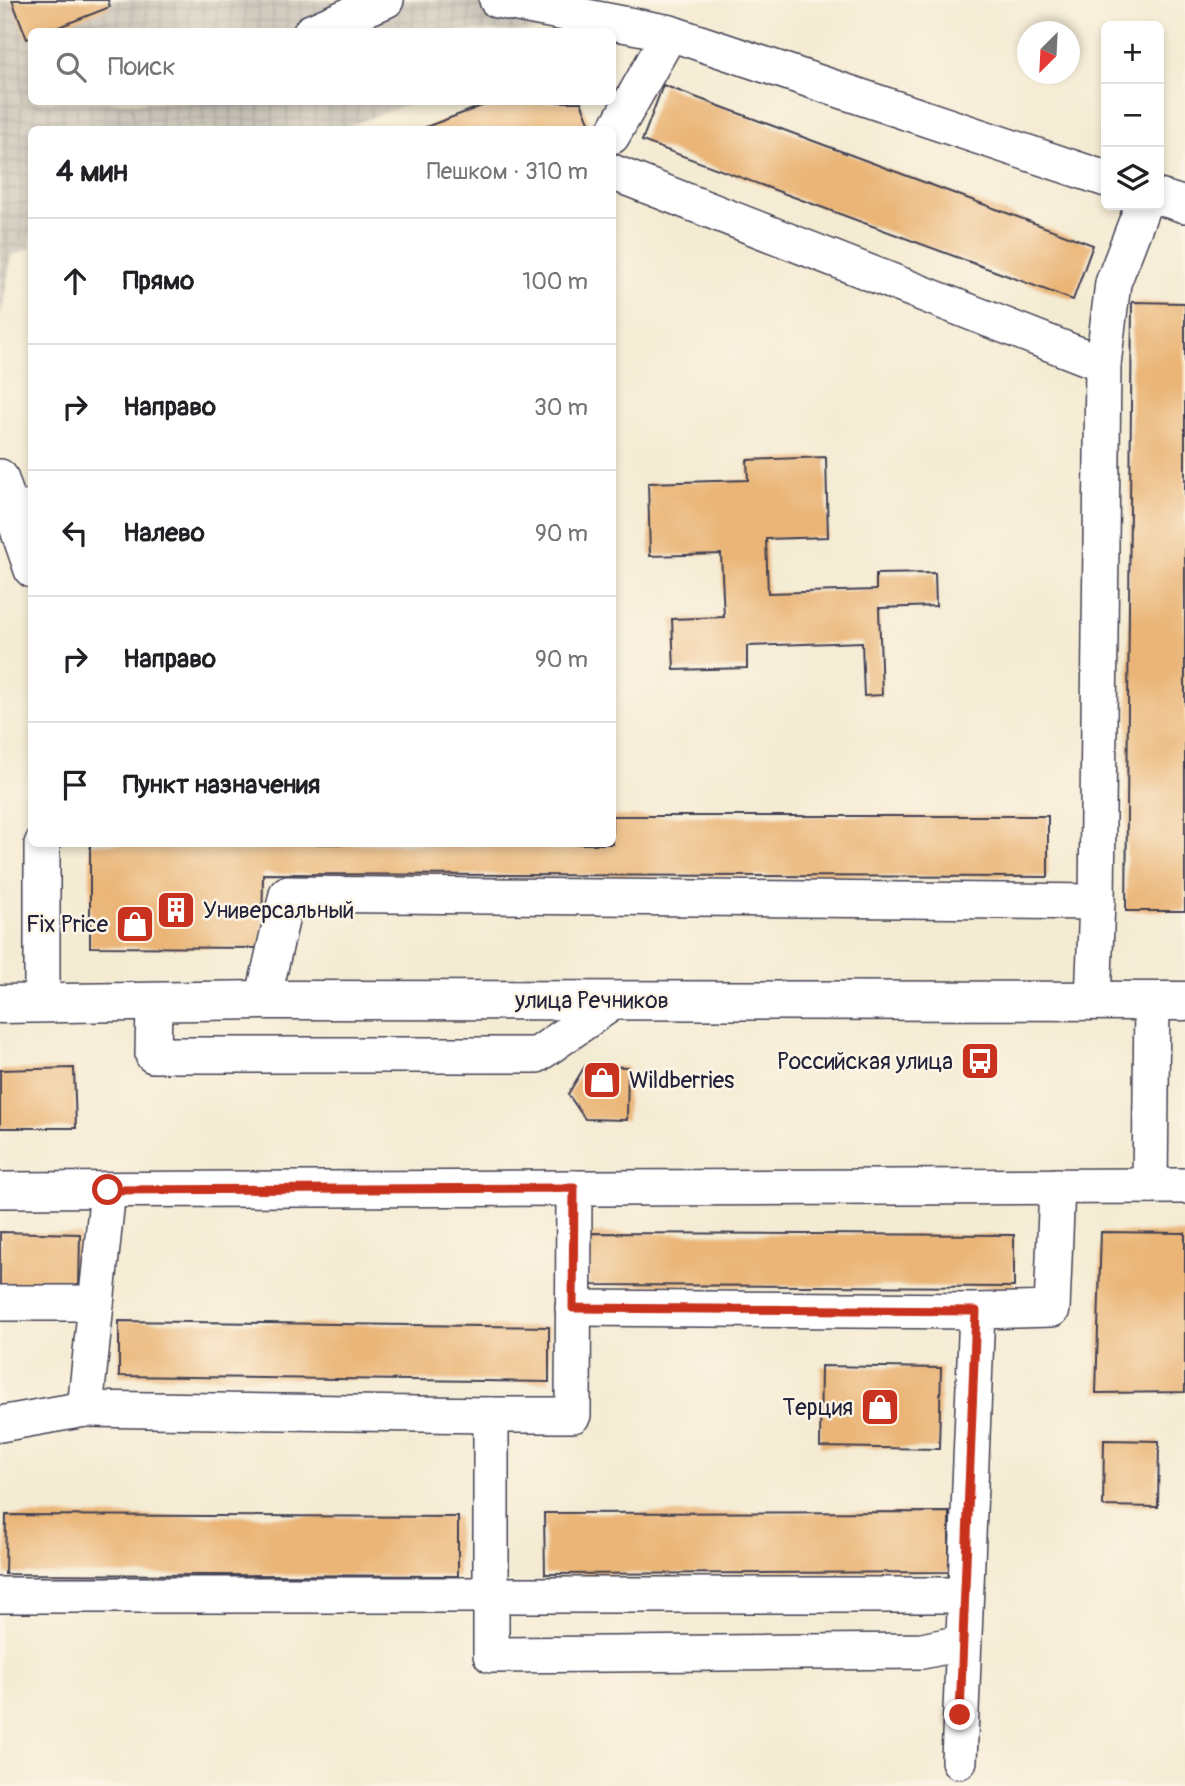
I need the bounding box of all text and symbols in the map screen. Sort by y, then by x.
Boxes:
north arrow [1017,21,1080,84]
map controls [1101,21,1164,210]
button: + [1101,21,1164,84]
search box [28,28,616,105]
icon: search [52,48,90,86]
text: Поиск [108,51,176,83]
button: − [1101,84,1164,147]
button: layers [1101,147,1164,210]
text: 4 мин [56,153,128,190]
text: Пешком · 310 m [427,157,588,186]
icon: ahead [56,262,94,300]
text: Прямо [123,265,194,297]
text: 100 m [522,267,588,296]
icon: right [56,388,94,426]
text: Направо [123,391,216,423]
text: 30 m [534,393,588,422]
icon: left [56,514,94,552]
text: Налево [123,517,205,549]
text: 90 m [535,519,588,548]
icon: right [56,640,94,678]
text: Направо [123,643,216,675]
text: 90 m [535,645,588,674]
icon: arrive [56,766,94,804]
text: Пункт назначения [123,769,320,801]
building icon: Универсальный [155,889,197,931]
place label: Универсальный [203,896,354,925]
shop icon: Fix Price [114,903,156,945]
place label: Fix Price [26,910,109,939]
street label: улица Речников [514,986,669,1015]
bus stop icon: Российская улица [959,1040,1001,1082]
place label: Российская улица [777,1047,953,1076]
shop icon: Wildberries [581,1059,623,1101]
place label: Wildberries [629,1066,734,1095]
route start [92,1174,123,1205]
shop icon: Терция [859,1386,901,1428]
place label: Терция [783,1393,853,1422]
route end [944,1699,975,1730]

